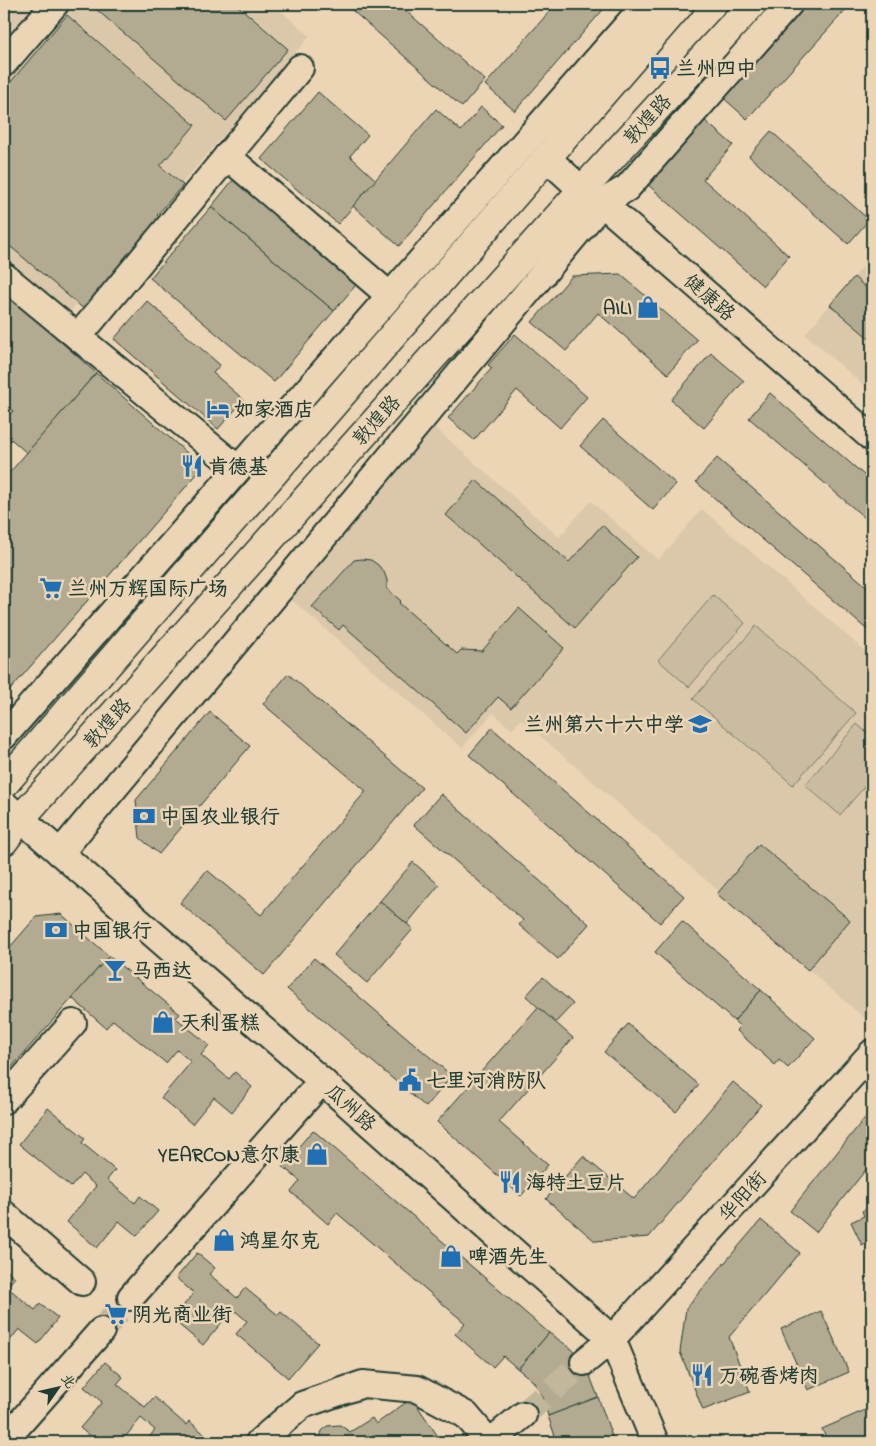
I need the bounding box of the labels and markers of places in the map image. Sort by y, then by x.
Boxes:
bus stop icon: 兰州四中 [647,55,673,81]
place label: 兰州四中 [676,56,756,85]
shop icon: AILI [635,294,661,320]
place label: AILI [603,295,632,324]
hotel icon: 如家酒店 [205,396,231,422]
place label: 如家酒店 [234,397,314,426]
restaurant icon: 肯德基 [179,453,205,479]
place label: 肯德基 [208,454,268,483]
supermarket icon: 兰州万辉国际广场 [38,575,64,601]
place label: 兰州万辉国际广场 [68,576,228,605]
school or university icon: 兰州第六十六中学 [687,711,713,737]
place label: 兰州第六十六中学 [524,712,684,741]
bank icon: 中国农业银行 [131,803,157,829]
place label: 中国农业银行 [160,804,280,833]
bank icon: 中国银行 [43,917,69,943]
place label: 中国银行 [72,918,152,947]
bar icon: 马西达 [102,957,128,983]
place label: 马西达 [132,958,192,987]
shop icon: 天利蛋糕 [150,1009,176,1035]
place label: 天利蛋糕 [180,1010,260,1039]
public building icon: 七里河消防队 [397,1067,423,1093]
place label: 七里河消防队 [426,1068,546,1097]
shop icon: YEARCON意尔康 [304,1141,330,1167]
place label: YEARCON意尔康 [157,1142,300,1171]
restaurant icon: 海特土豆片 [497,1169,523,1195]
place label: 海特土豆片 [526,1170,626,1199]
shop icon: 鸿星尔克 [211,1227,237,1253]
place label: 鸿星尔克 [240,1228,320,1257]
shop icon: 啤酒先生 [438,1243,464,1269]
place label: 啤酒先生 [468,1244,548,1273]
supermarket icon: 阴光商业街 [103,1301,129,1327]
place label: 阴光商业街 [132,1302,232,1331]
restaurant icon: 万碗香烤肉 [689,1362,715,1388]
place label: 万碗香烤肉 [719,1363,819,1392]

